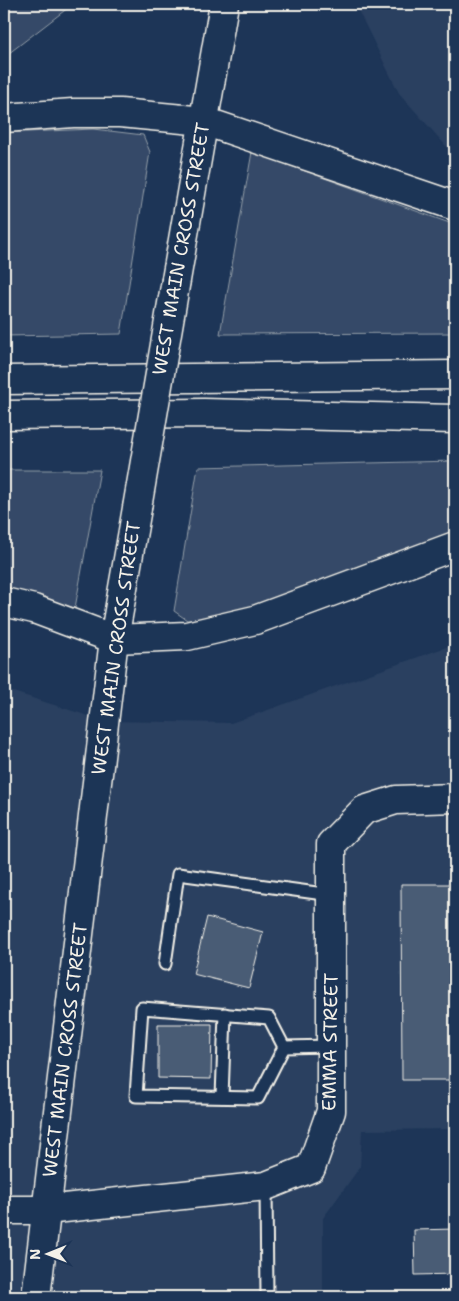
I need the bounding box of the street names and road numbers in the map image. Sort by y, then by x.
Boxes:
street label: WEST MAIN CROSS STREET [146,120,216,377]
street label: WEST MAIN CROSS STREET [86,519,146,777]
street label: WEST MAIN CROSS STREET [37,921,93,1179]
street label: EMMA STREET [316,972,344,1111]

